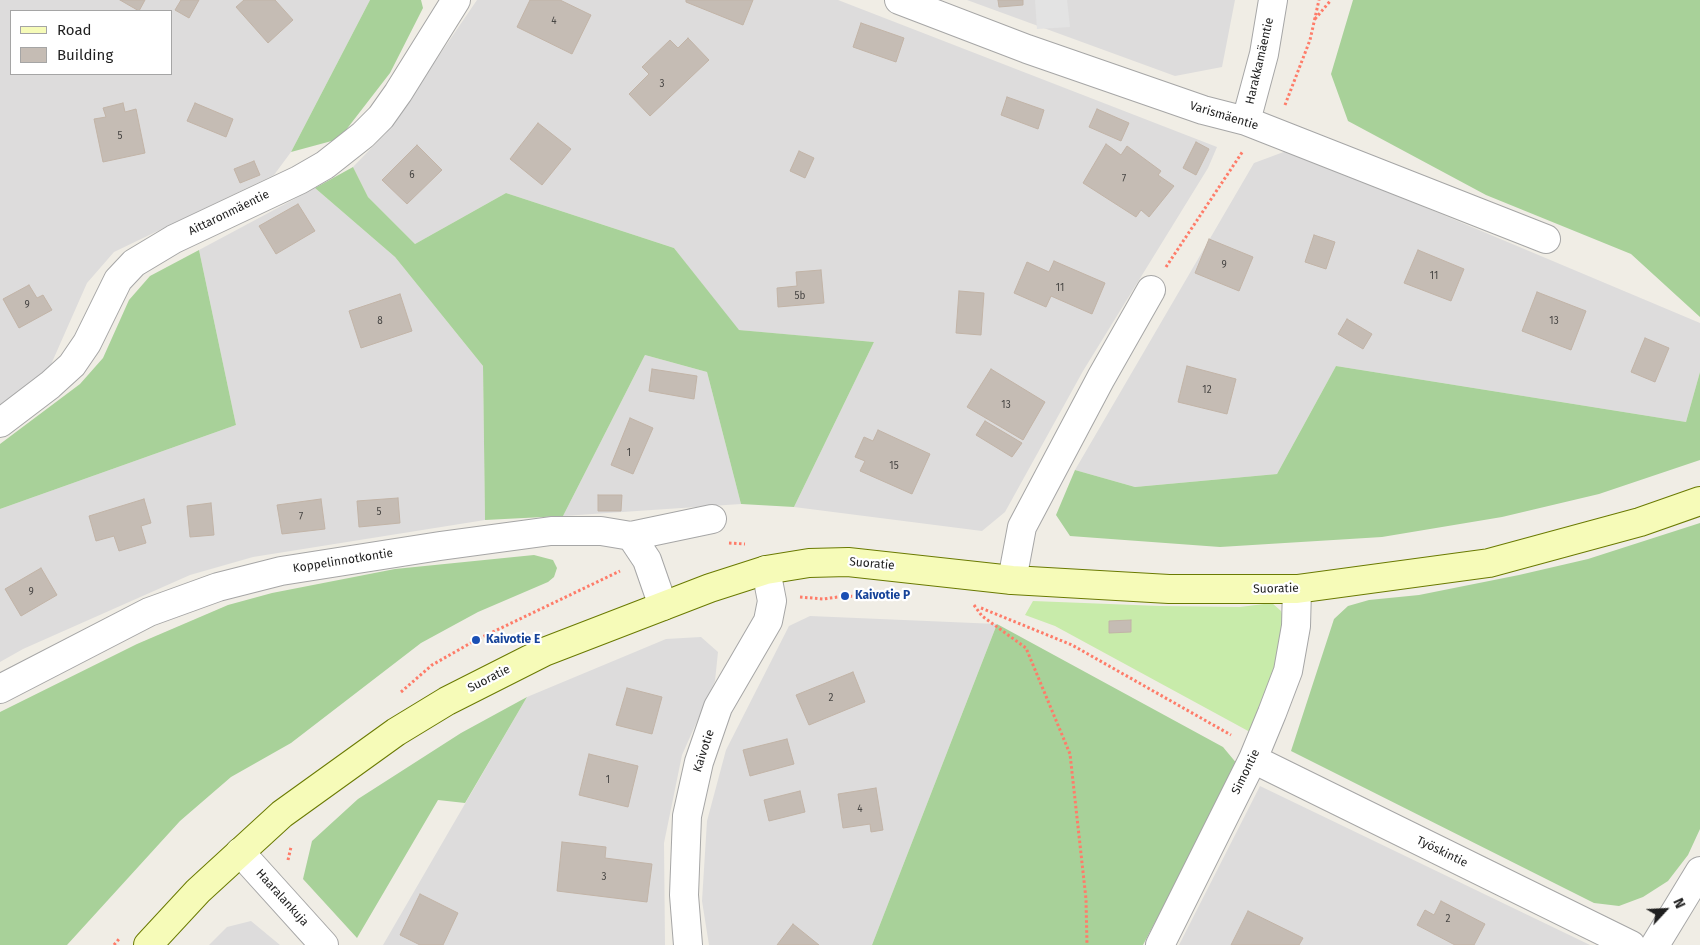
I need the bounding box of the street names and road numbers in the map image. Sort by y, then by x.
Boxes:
street label: Harakkamäentie [1243,16,1277,106]
street label: Varismäentie [1188,99,1260,133]
street label: Aittaronmäentie [186,187,272,239]
street label: Koppelinnotkontie [292,546,394,576]
street label: Suoratie [849,555,895,573]
street label: Suoratie [1253,581,1299,597]
street label: Suoratie [465,662,513,696]
street label: Kaivotie [690,728,718,774]
street label: Simontie [1229,747,1263,797]
street label: Työskintie [1414,833,1470,871]
street label: Haaralankuja [253,867,311,929]

